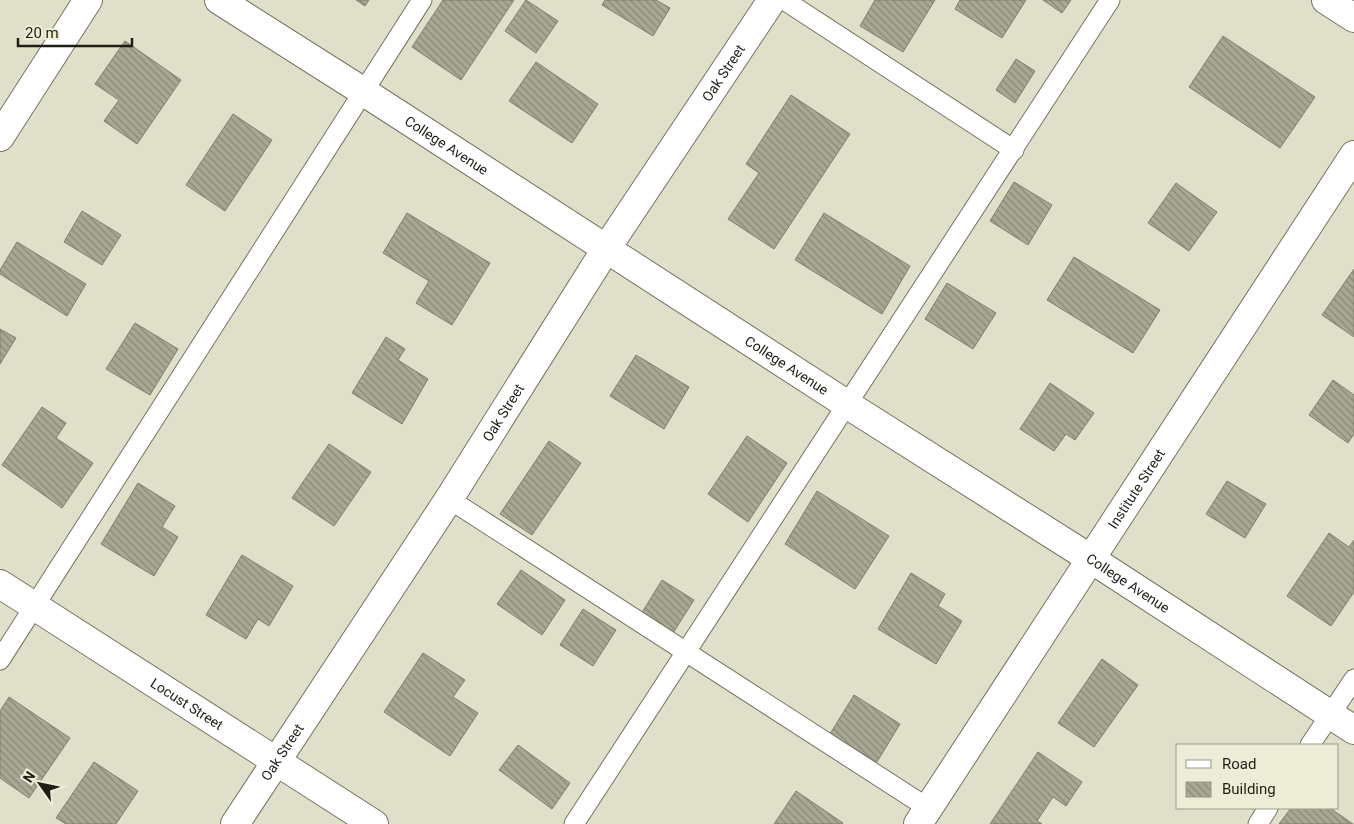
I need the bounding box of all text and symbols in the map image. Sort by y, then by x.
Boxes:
scale bar [18,15,131,47]
text: 20 m [25,24,59,42]
street label: Oak Street [699,41,748,104]
street label: College Avenue [402,113,491,178]
street label: College Avenue [742,333,831,398]
street label: Oak Street [479,381,527,444]
street label: Institute Street [1105,446,1168,532]
street label: College Avenue [1083,550,1173,616]
street label: Locust Street [148,675,226,733]
street label: Oak Street [258,720,307,784]
legend [1176,744,1339,809]
text: Road [1222,755,1256,773]
north arrow [15,759,65,809]
text: N [20,768,39,785]
text: Building [1222,780,1276,798]

